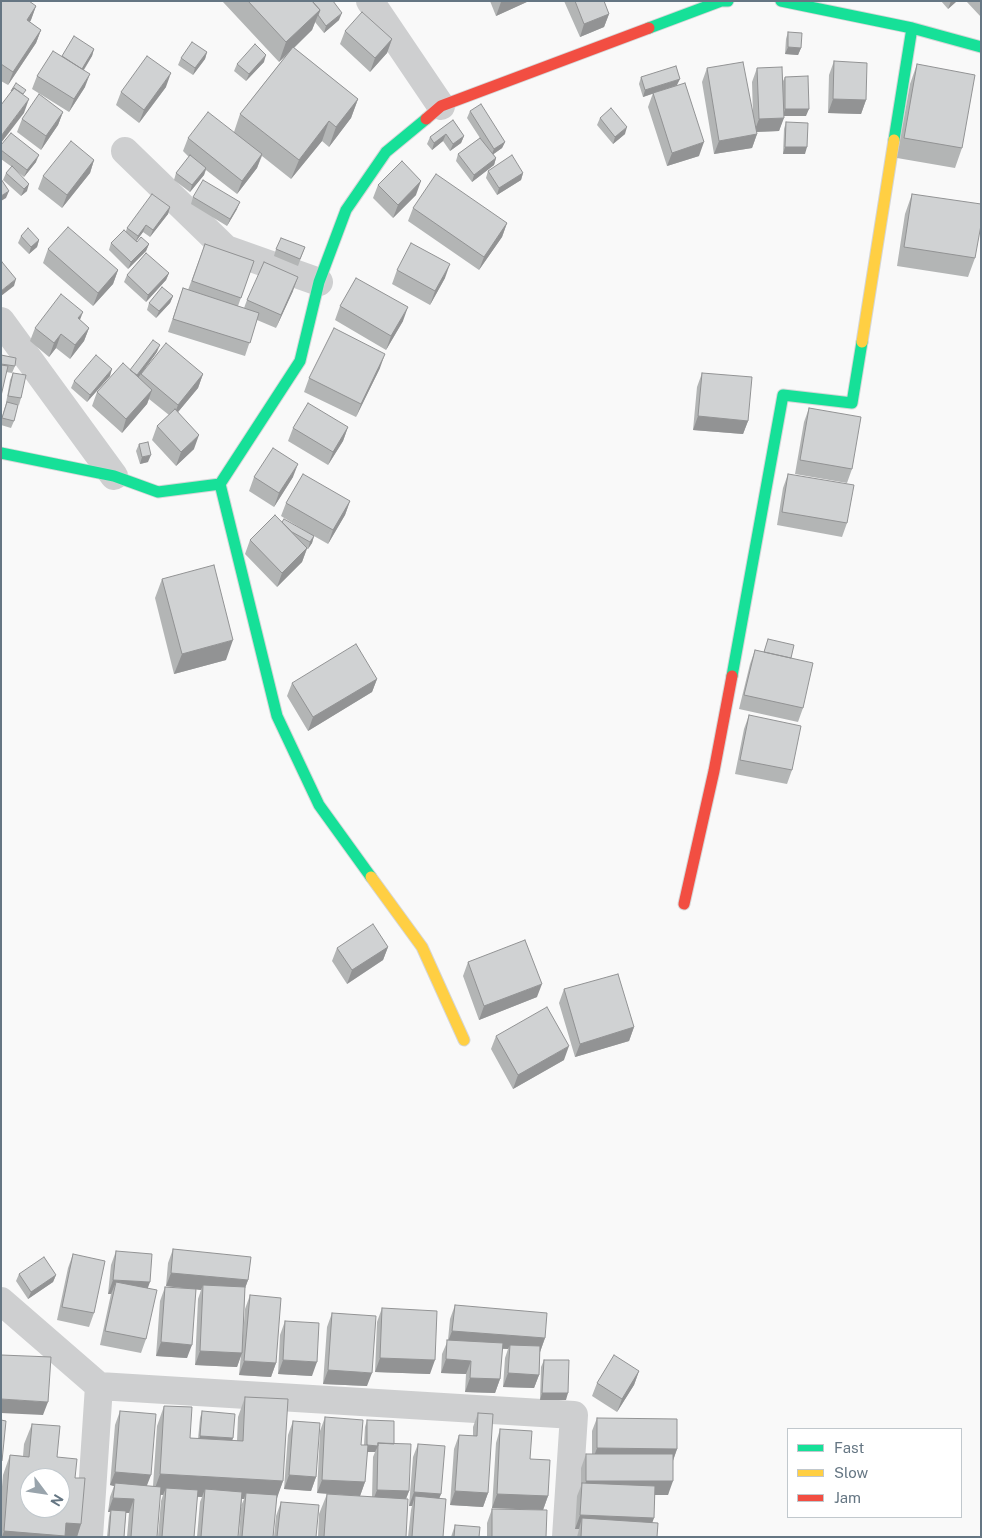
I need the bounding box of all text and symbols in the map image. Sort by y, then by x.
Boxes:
legend [787,1428,962,1518]
text: Fast [834,1439,864,1456]
text: Slow [834,1464,868,1481]
north arrow [20,1468,70,1518]
text: Jam [834,1489,861,1506]
text: N [47,1491,67,1509]

